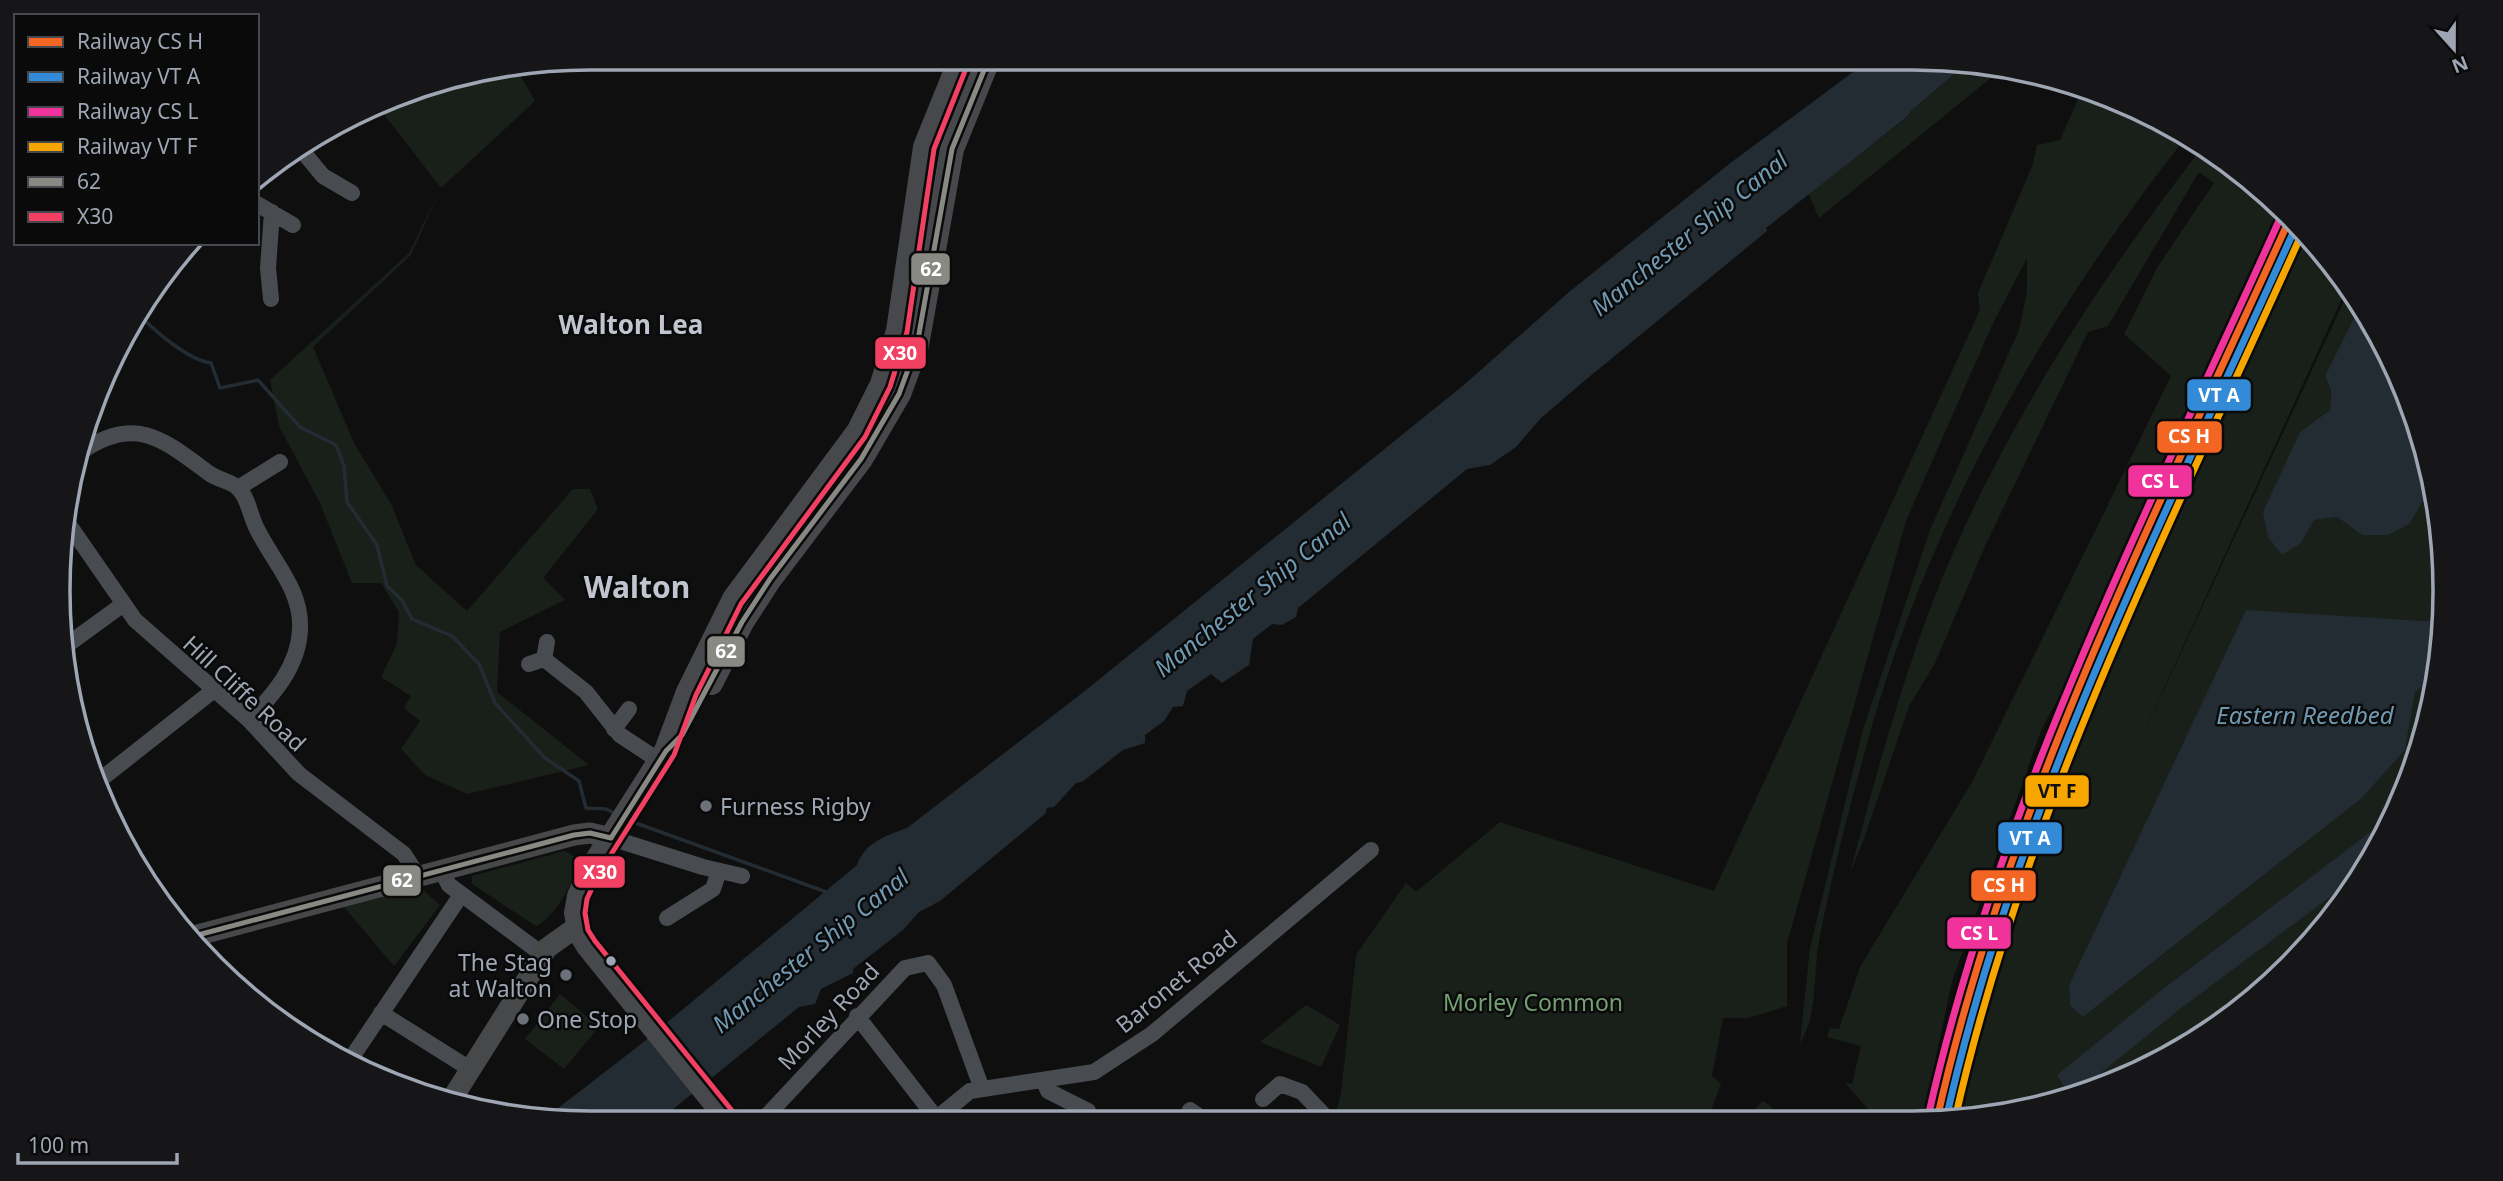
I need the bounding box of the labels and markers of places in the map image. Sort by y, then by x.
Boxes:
place label: Furness Rigby [720,790,871,822]
marker: Furness Rigby [698,798,714,814]
place label: The Stag at Walton [449,946,552,1004]
unlabelled marker [604,954,618,968]
marker: The Stag at Walton [558,967,574,983]
place label: One Stop [537,1003,637,1035]
marker: One Stop [515,1011,531,1027]

